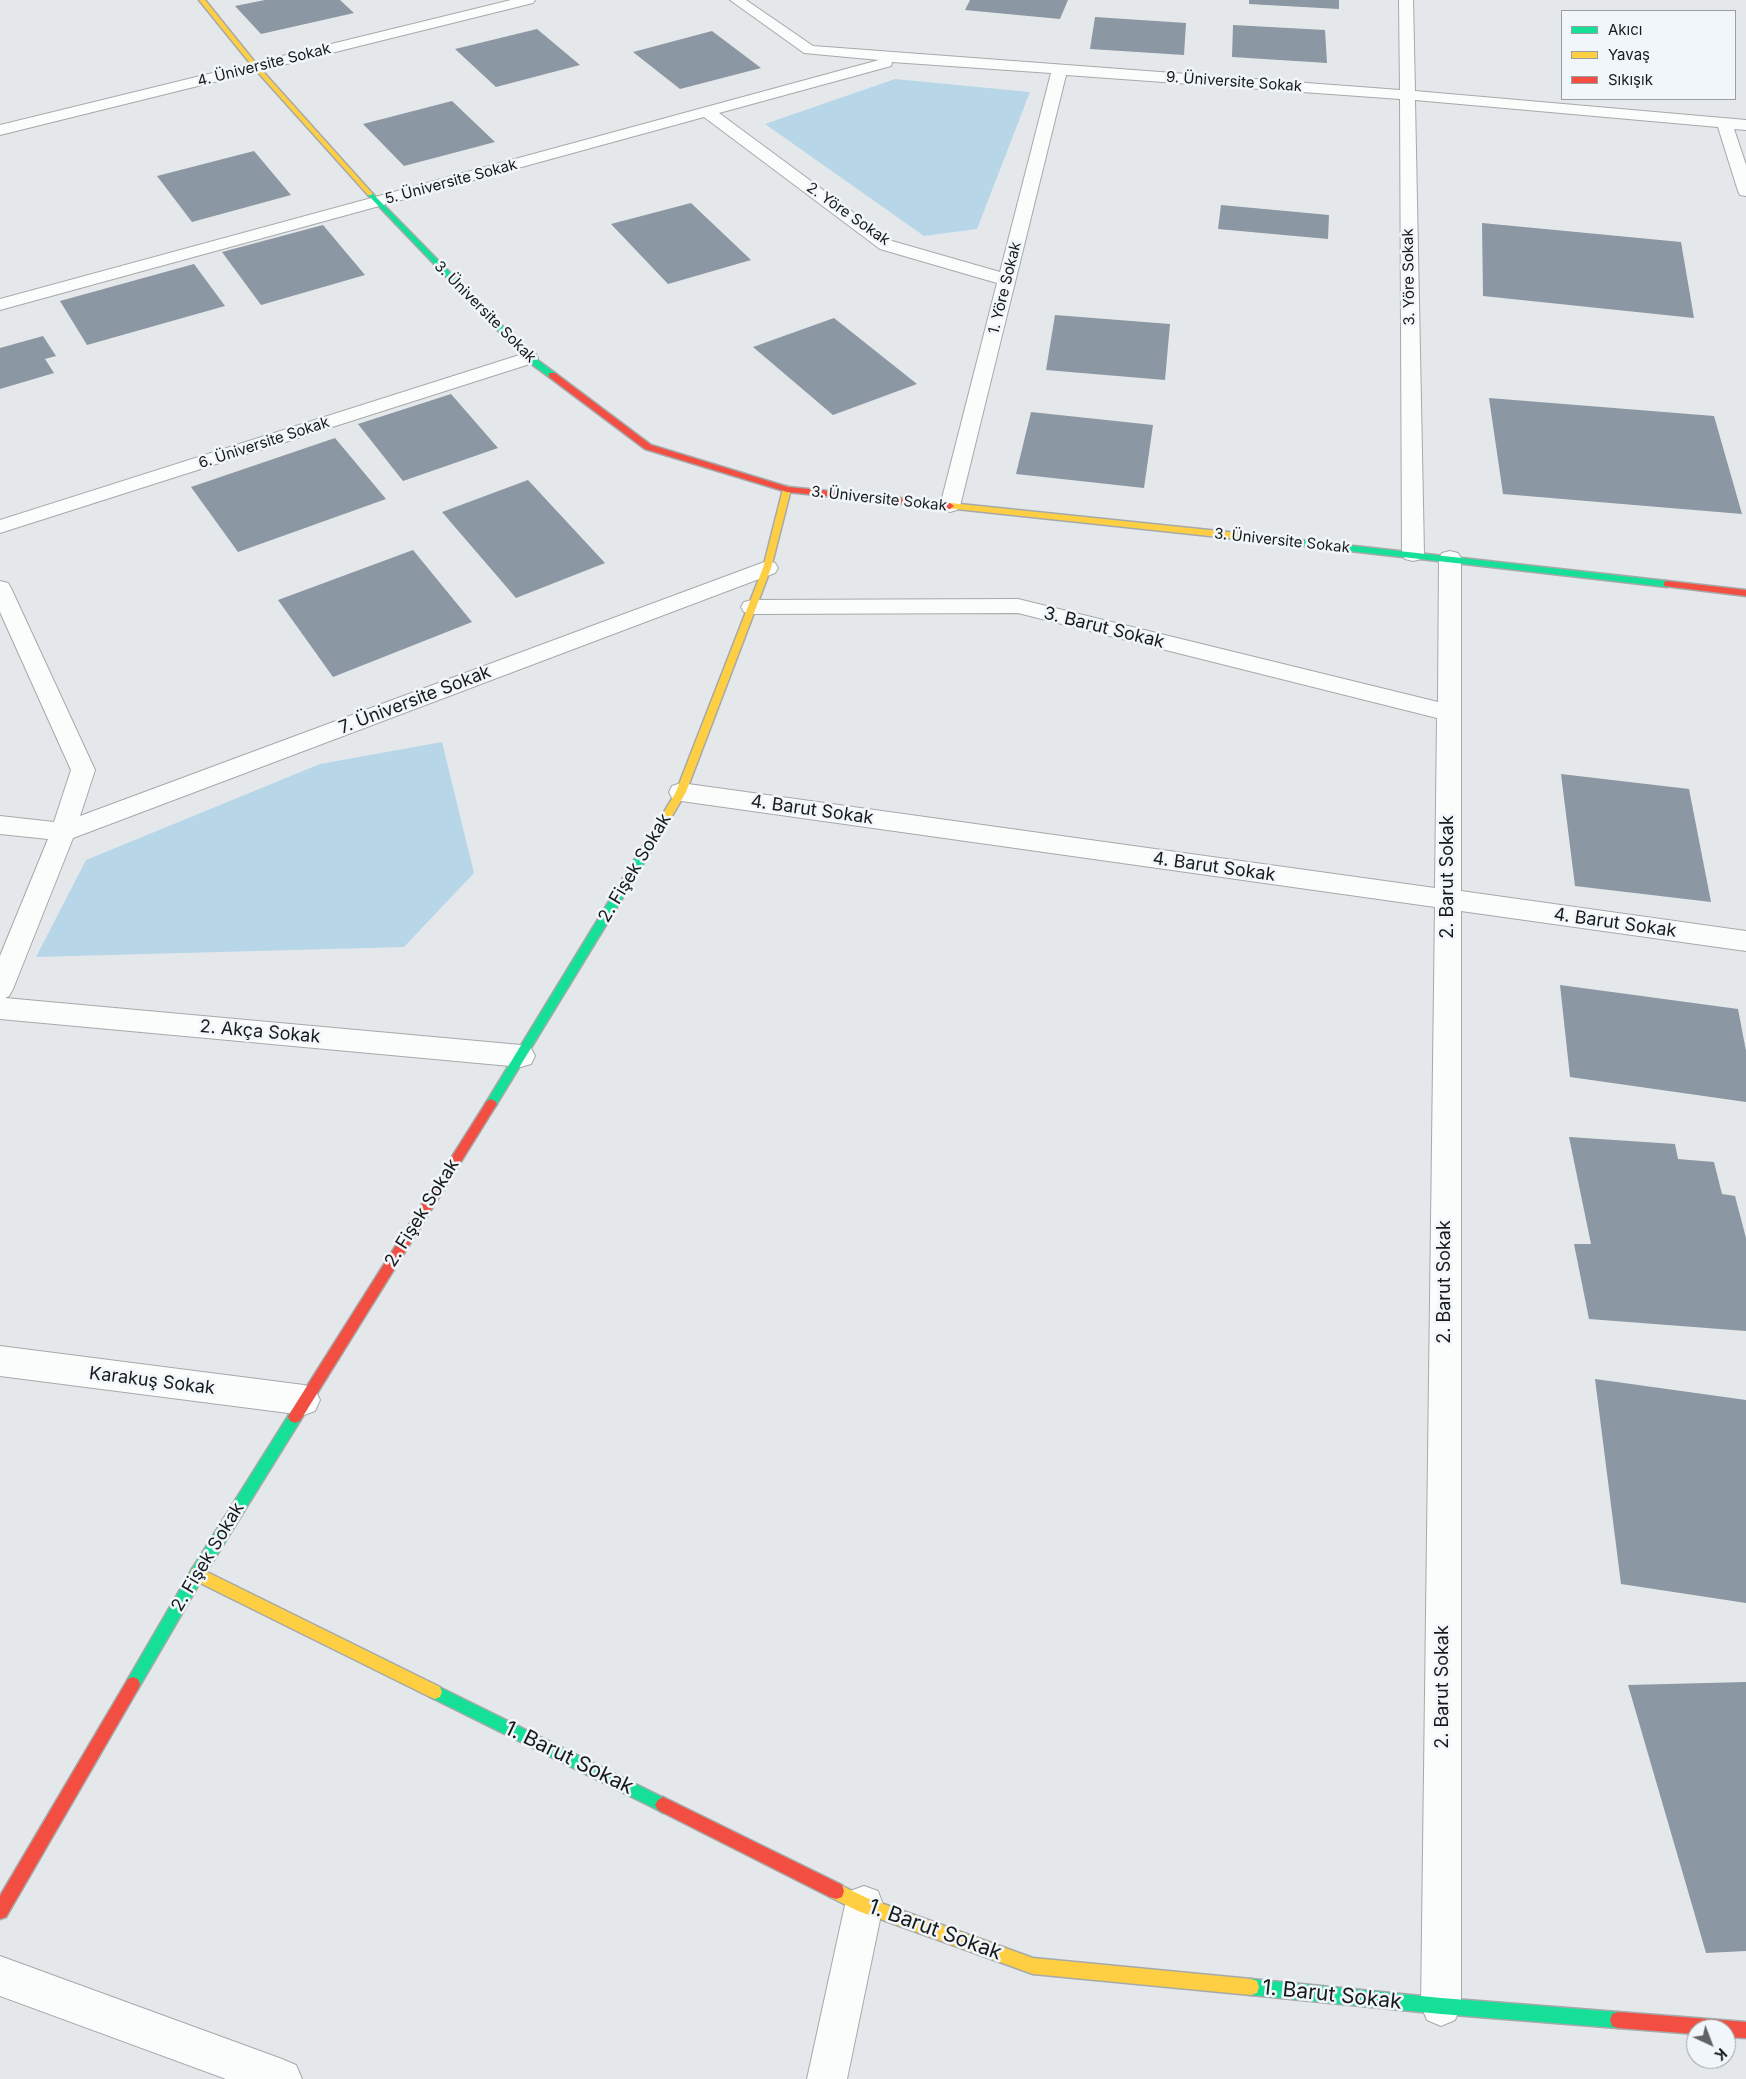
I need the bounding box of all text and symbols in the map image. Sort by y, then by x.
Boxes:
legend [1561,10,1736,100]
text: Akıcı [1608,20,1642,39]
street label: 4. Üniversite Sokak [196,40,332,90]
text: Yavaş [1608,45,1650,64]
street label: 9. Üniversite Sokak [1165,68,1303,96]
text: Sıkışık [1608,70,1653,89]
street label: 5. Üniversite Sokak [383,156,519,208]
street label: 2. Yöre Sokak [803,179,893,249]
street label: 3. Yöre Sokak [1399,228,1419,326]
street label: 1. Yöre Sokak [985,240,1025,336]
street label: 3. Üniversite Sokak [430,257,540,367]
street label: 6. Üniversite Sokak [196,413,332,473]
street label: 3. Üniversite Sokak [810,483,948,515]
street label: 3. Üniversite Sokak [1213,525,1351,557]
street label: 3. Barut Sokak [1042,603,1166,653]
street label: 7. Üniversite Sokak [336,661,494,739]
street label: 4. Barut Sokak [749,791,875,829]
street label: 2. Fişek Sokak [594,810,676,926]
street label: 2. Barut Sokak [1437,815,1459,939]
street label: 4. Barut Sokak [1151,848,1277,886]
street label: 4. Barut Sokak [1552,904,1678,942]
street label: 2. Akça Sokak [199,1016,321,1048]
street label: 2. Fişek Sokak [380,1155,464,1271]
street label: 2. Barut Sokak [1434,1220,1456,1344]
street label: Karakuş Sokak [88,1363,216,1399]
street label: 2. Fişek Sokak [167,1499,249,1615]
street label: 2. Barut Sokak [1432,1625,1454,1749]
street label: 1. Barut Sokak [501,1716,637,1800]
street label: 1. Barut Sokak [865,1894,1005,1966]
street label: 1. Barut Sokak [1261,1975,1403,2015]
north arrow [1686,2019,1736,2069]
text: K [1711,2045,1730,2064]

